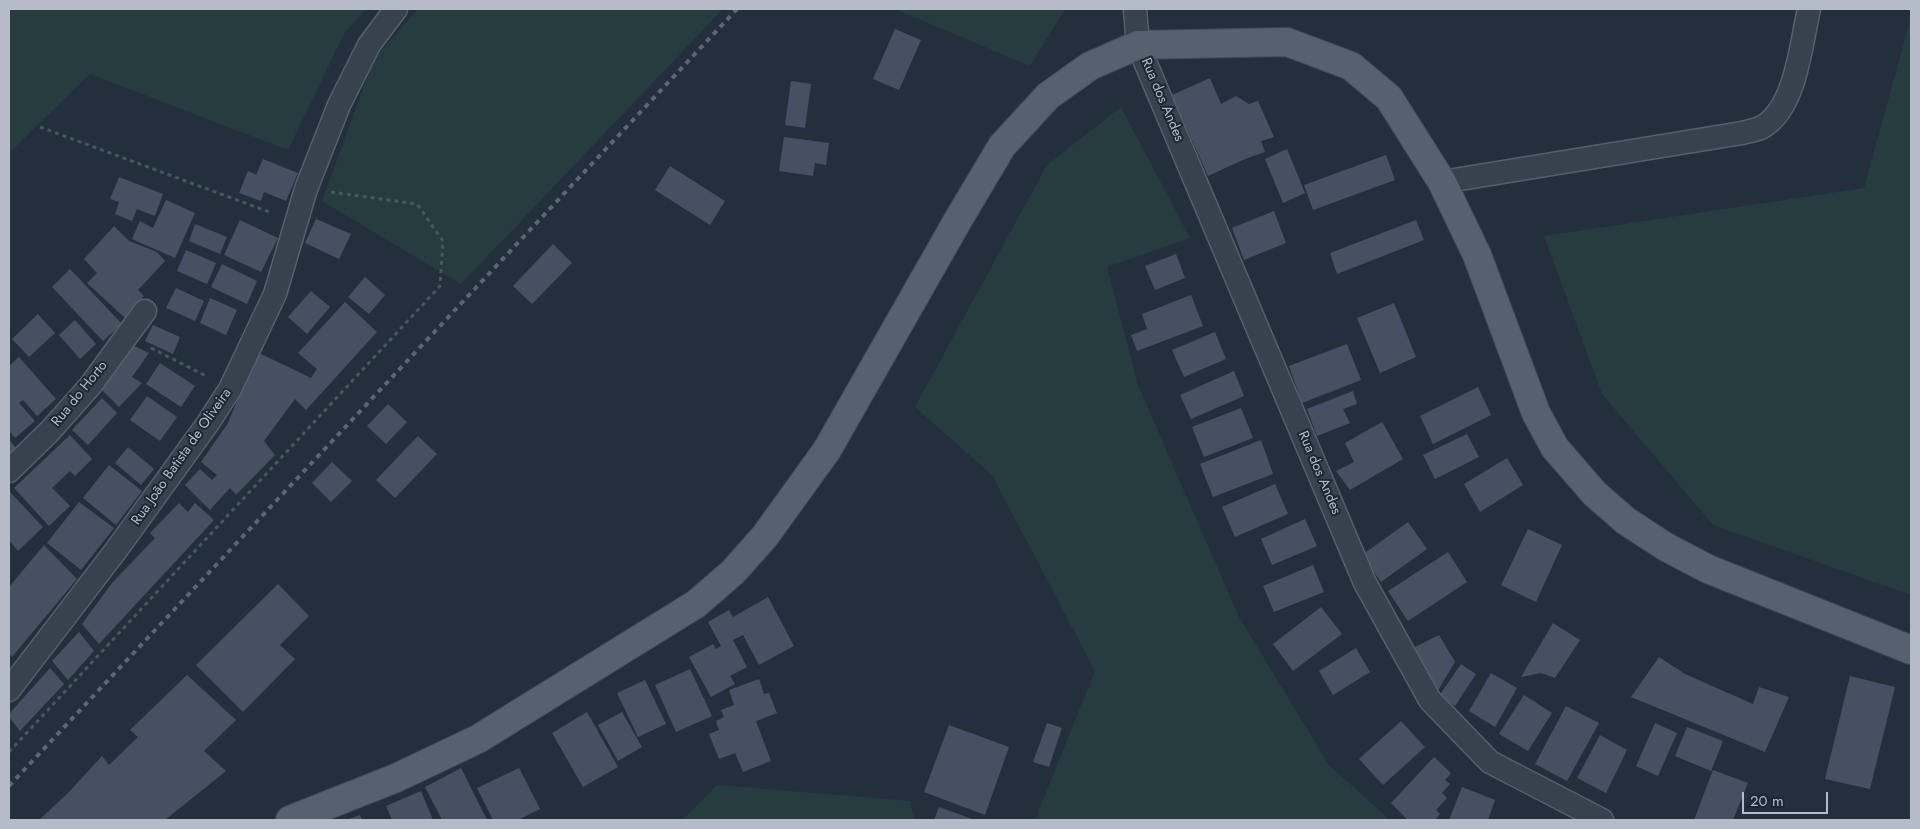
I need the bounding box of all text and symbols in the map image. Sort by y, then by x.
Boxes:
street label: Rua dos Andes [1137,56,1187,144]
street label: Rua do Horto [48,358,112,430]
street label: Rua João Batista de Oliveira [128,385,236,529]
street label: Rua dos Andes [1294,429,1344,517]
scale bar [1745,782,1831,814]
text: 20 m [1750,790,1784,812]

